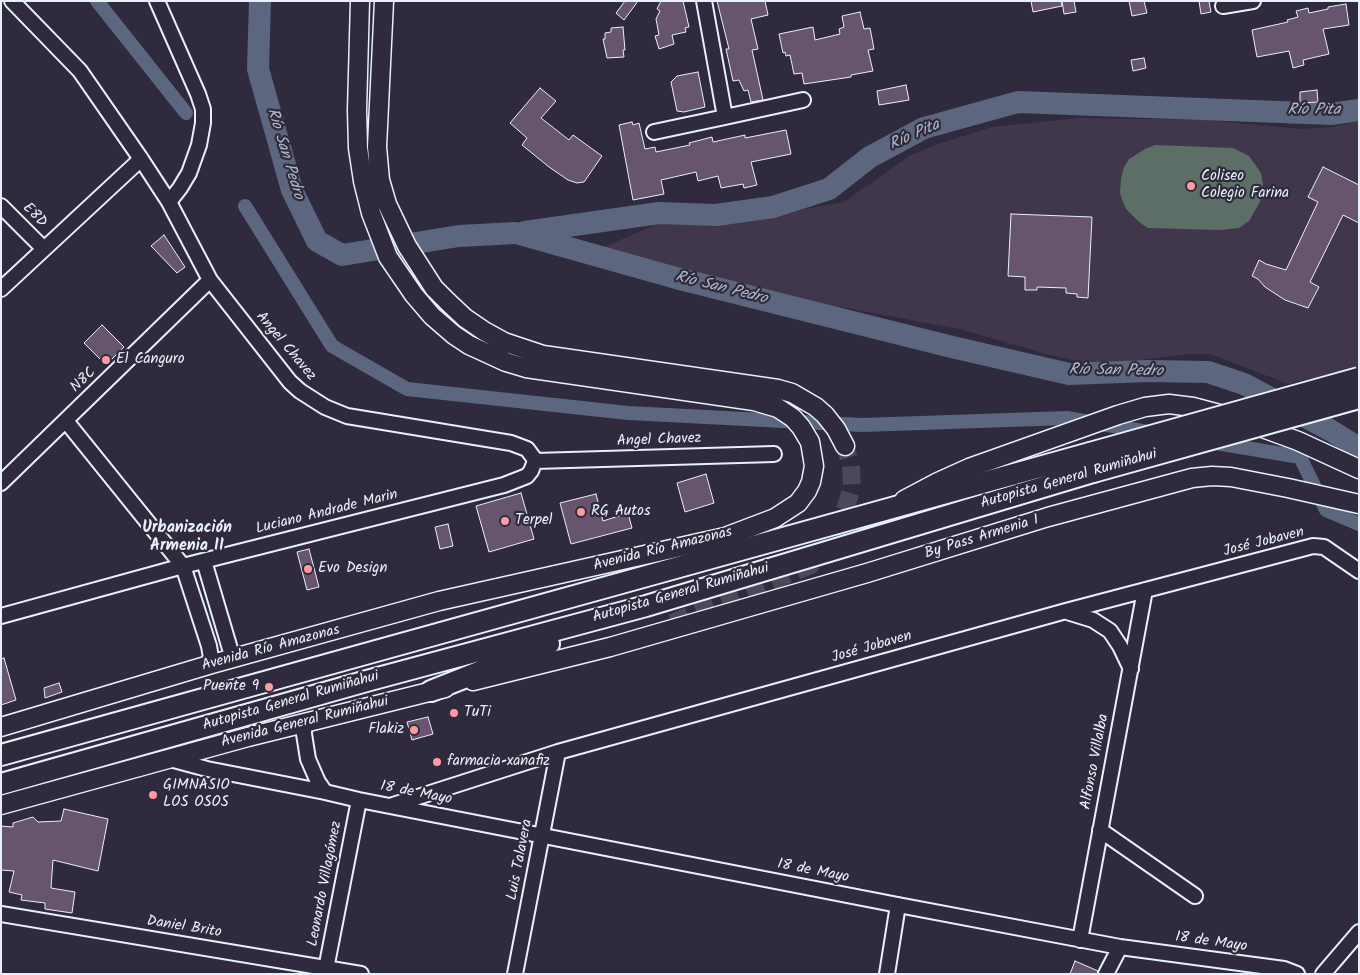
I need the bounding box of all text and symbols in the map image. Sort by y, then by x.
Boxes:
water label: Río Pita [1287,101,1341,121]
water label: Río San Pedro [261,106,307,202]
water label: Río Pita [887,116,943,156]
place label: Coliseo Colegio Farina [1201,168,1289,203]
marker: Coliseo Colegio Farina [1185,180,1197,192]
street label: E8D [18,200,50,232]
water label: Río San Pedro [673,268,769,310]
street label: Angel Chavez [251,309,319,385]
place label: El Canguro [116,351,185,369]
marker: El Canguro [100,354,112,366]
water label: Río San Pedro [1069,362,1163,382]
street label: N8C [68,365,100,397]
street label: Angel Chavez [617,431,701,451]
street label: Autopista General Rumiñahui [979,446,1159,514]
street label: Luciano Andrade Marin [254,487,400,539]
place label: RG Autos [591,503,650,521]
marker: RG Autos [575,506,587,518]
place label: Terpel [515,512,552,530]
street label: By Pass Armenia I [923,512,1041,564]
marker: Terpel [499,515,511,527]
district label: Urbanización Armenia II [142,519,232,557]
street label: Avenida Río Amazonas [592,524,734,576]
street label: José Jobaven [1222,524,1306,562]
place label: Evo Design [318,560,387,578]
street label: Autopista General Rumiñahui [591,560,771,628]
marker: Evo Design [302,563,314,575]
street label: Avenida Río Amazonas [200,622,342,676]
street label: José Jobaven [830,628,914,668]
street label: Autopista General Rumiñahui [201,668,381,736]
place label: Puente 9 [203,678,259,696]
marker: Puente 9 [263,681,275,693]
street label: Avenida General Rumiñahui [219,693,391,753]
place label: TuTi [464,704,491,722]
marker: TuTi [448,707,460,719]
street label: Alfonso Villalba [1078,713,1114,811]
place label: Flakiz [368,721,404,739]
marker: Flakiz [408,724,420,736]
place label: farmacia xanafiz [447,753,550,771]
marker: farmacia xanafiz [431,756,443,768]
place label: GIMNASIO LOS OSOS [163,777,230,812]
street label: 18 de Mayo [379,778,453,810]
marker: GIMNASIO LOS OSOS [147,789,159,801]
street label: Luis Talavera [504,818,538,902]
street label: Leonardo Villagómez [305,820,347,948]
street label: 18 de Mayo [776,856,850,888]
street label: Daniel Brito [145,913,223,943]
street label: 18 de Mayo [1174,929,1248,957]

